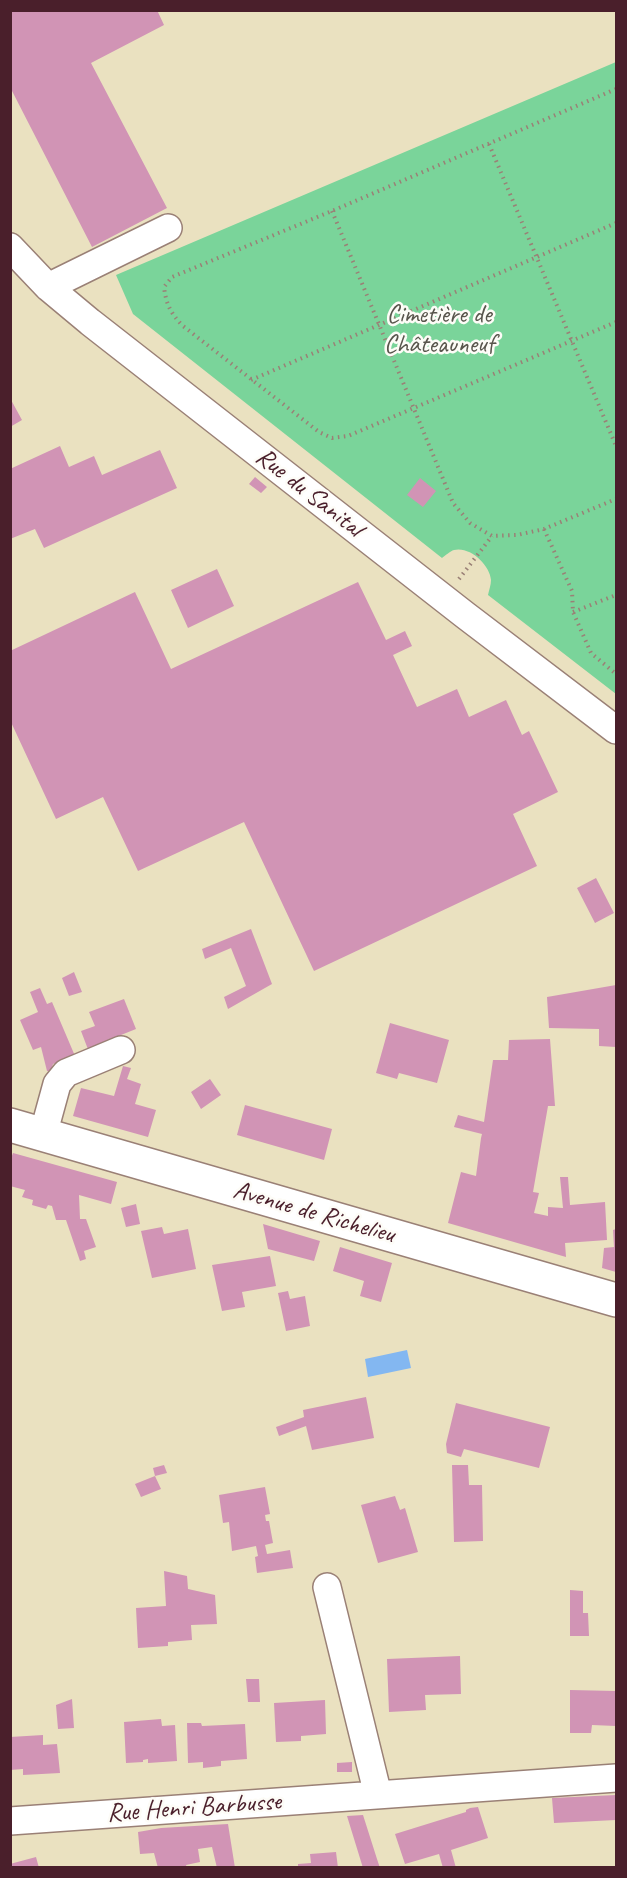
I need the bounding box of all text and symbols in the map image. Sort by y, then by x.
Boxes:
park label: Cimetière de Châteauneuf [384,299,494,360]
street label: Rue du Sanital [249,441,369,545]
street label: Avenue de Richelieu [230,1175,398,1251]
street label: Rue Henri Barbusse [106,1786,282,1830]

